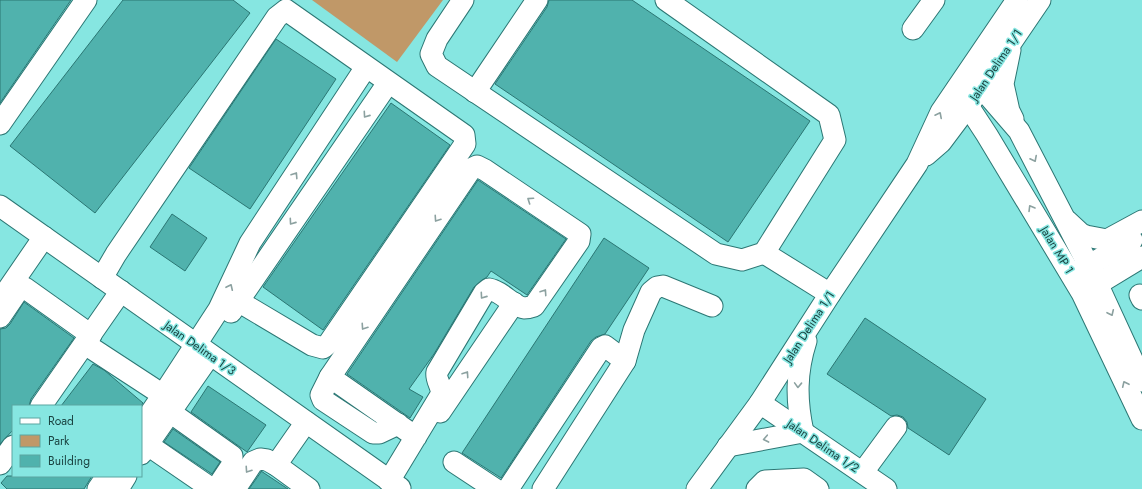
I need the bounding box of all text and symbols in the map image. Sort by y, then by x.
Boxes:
street label: Jalan Delima 1/1 [964,26,1027,106]
one-way arrow [363,111,371,118]
one-way arrow [934,112,942,120]
one-way arrow [1029,155,1036,163]
one-way arrow [290,172,298,179]
one-way arrow [527,198,534,205]
one-way arrow [1029,205,1036,212]
one-way arrow [434,215,442,222]
one-way arrow [289,218,297,225]
street label: Jalan MP 1 [1035,221,1078,277]
one-way arrow [225,283,233,291]
street label: Jalan Delima 1/1 [778,287,839,368]
one-way arrow [539,289,547,296]
one-way arrow [481,292,488,299]
one-way arrow [1106,310,1114,317]
street label: Jalan Delima 1/3 [159,315,240,380]
one-way arrow [361,323,369,330]
one-way arrow [461,371,469,378]
one-way arrow [1122,381,1130,388]
one-way arrow [793,382,802,388]
legend [12,405,142,477]
text: Road [48,412,74,430]
street label: Jalan Delima 1/2 [781,414,863,477]
text: Park [48,432,70,450]
one-way arrow [762,434,769,442]
text: Building [48,452,90,470]
one-way arrow [246,465,253,472]

